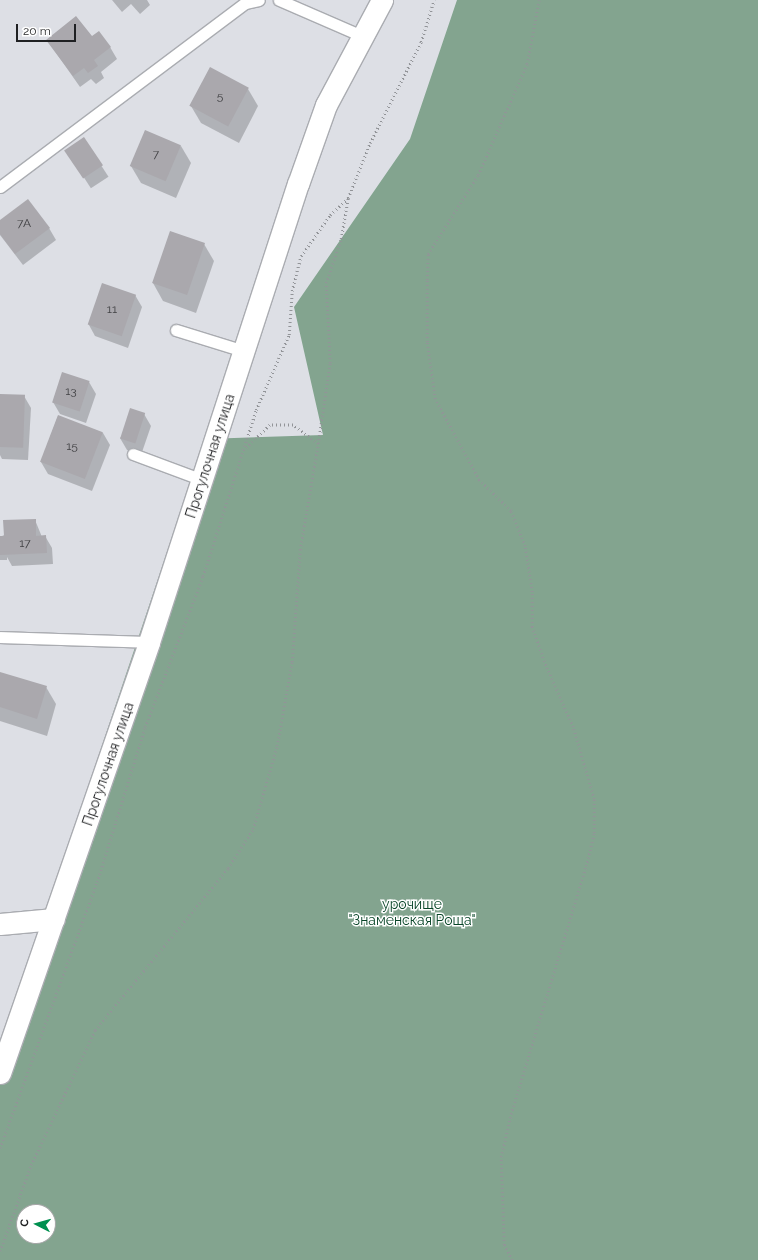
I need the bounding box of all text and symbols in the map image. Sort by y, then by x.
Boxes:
scale bar [18,16,78,42]
text: 20 m [23,24,51,38]
house number: 5 [217,90,223,104]
house number: 7 [153,148,159,162]
house number: 7А [17,217,31,231]
house number: 11 [107,303,117,317]
house number: 13 [65,385,77,399]
street label: Прогулочная улица [182,392,238,520]
house number: 15 [66,440,78,454]
house number: 17 [19,537,31,551]
street label: Прогулочная улица [79,700,137,828]
park label: урочище "Знаменская Роща" [348,896,476,928]
north arrow [16,1204,56,1244]
text: С [18,1218,31,1227]

